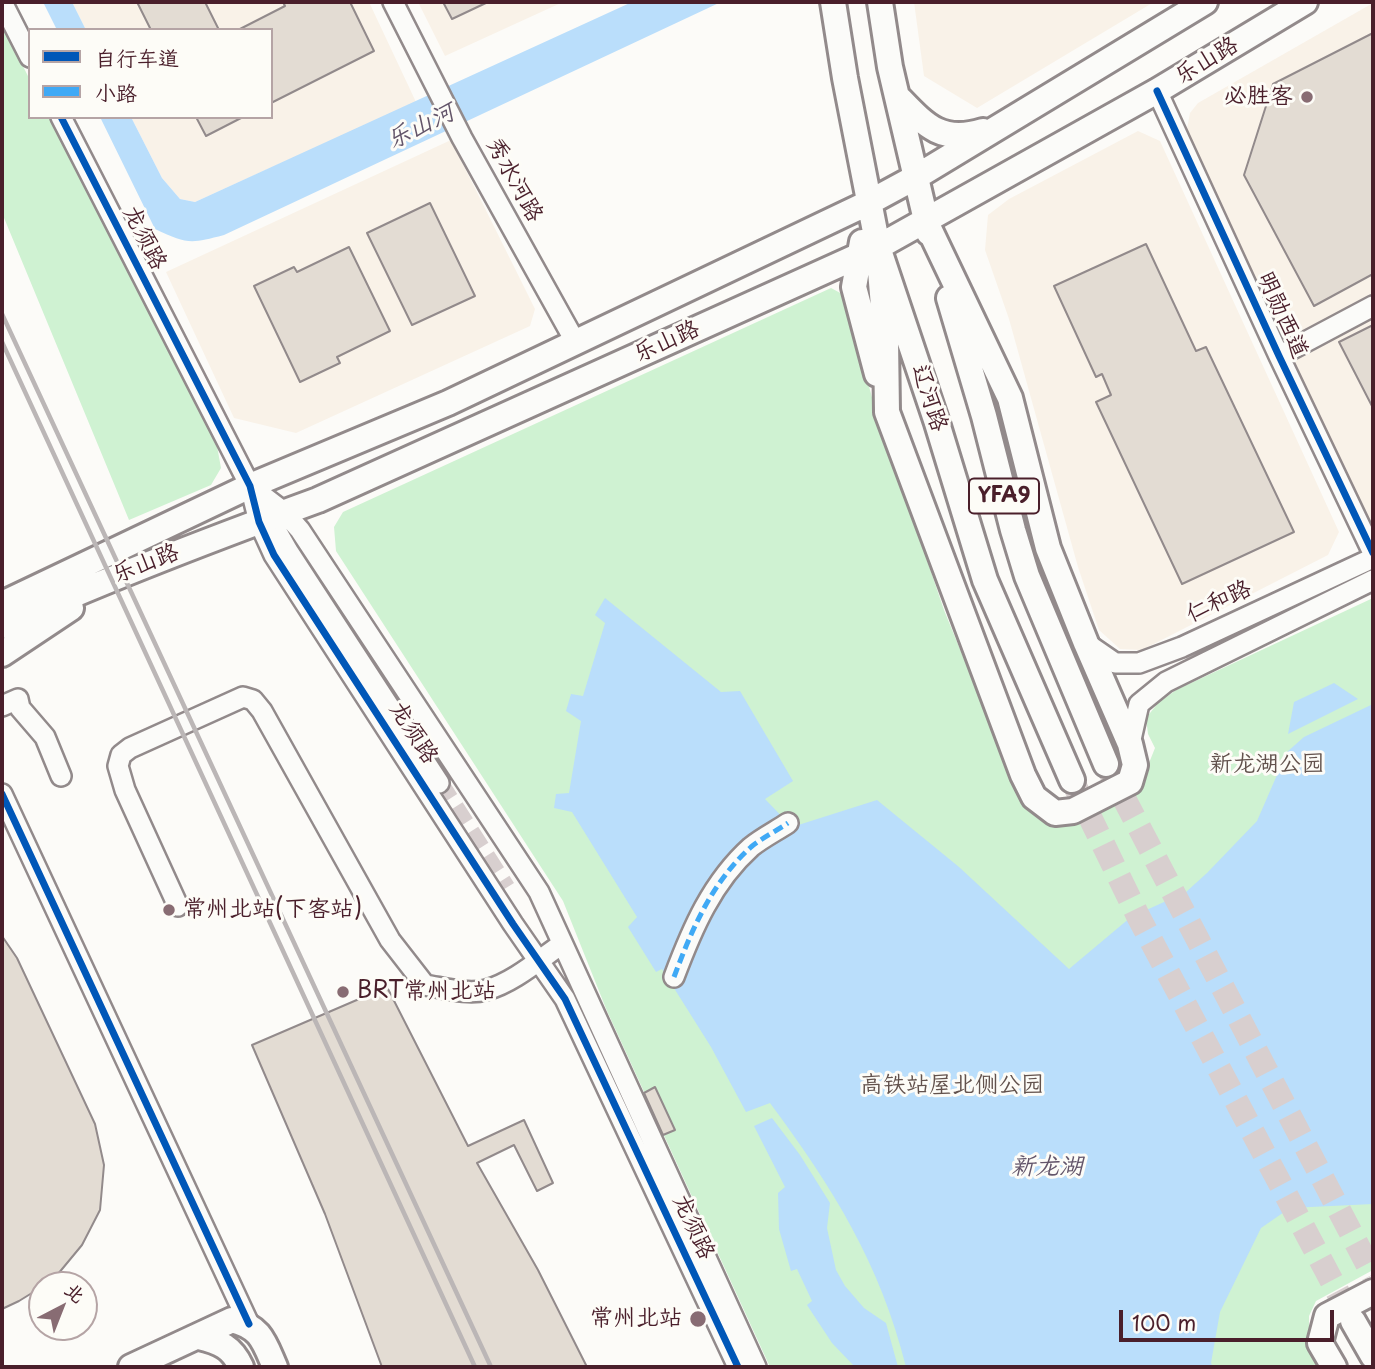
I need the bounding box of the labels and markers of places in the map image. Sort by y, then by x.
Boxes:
place label: 必胜客 [1224,83,1293,111]
marker: 必胜客 [1299,89,1315,105]
place label: 常州北站(下客站) [183,896,362,924]
marker: 常州北站(下客站) [161,902,177,918]
place label: BRT常州北站 [357,978,496,1006]
marker: BRT常州北站 [335,984,351,1000]
place label: 常州北站 [590,1305,682,1333]
marker: 常州北站 [688,1309,708,1329]

